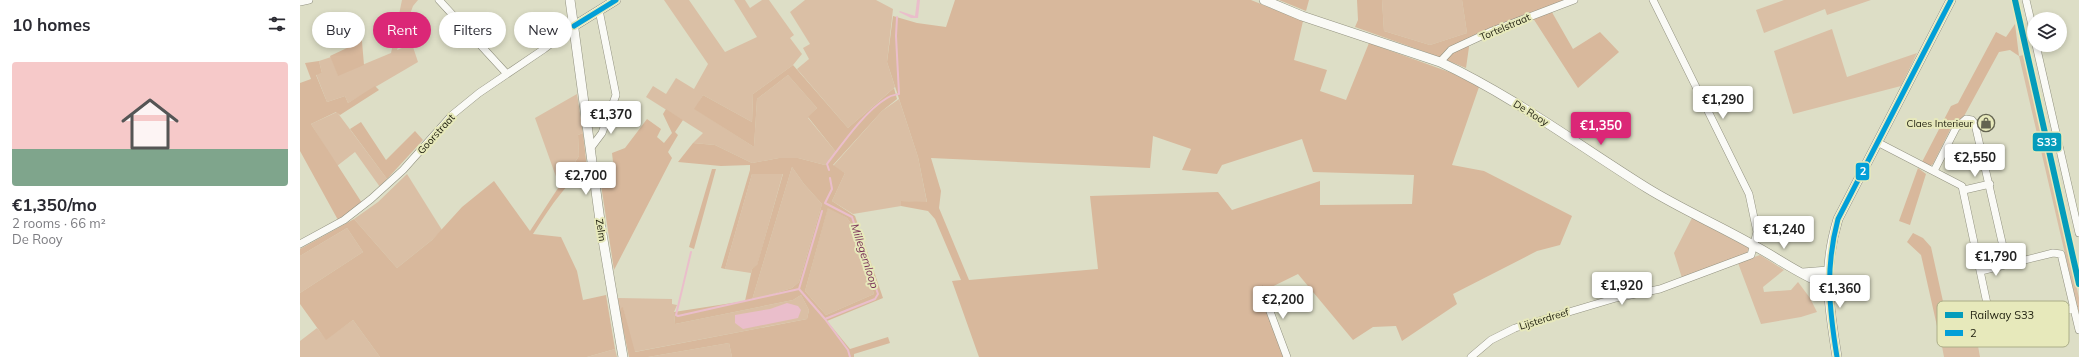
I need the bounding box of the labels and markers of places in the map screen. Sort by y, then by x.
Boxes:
pin: €1,290 [1690,86,1756,120]
pin: €1,370 [578,101,644,135]
pin: €1,350 [1568,112,1634,146]
shop icon: Claes Interieur [1976,113,1996,133]
place label: Claes Interieur [1907,117,1973,130]
pin: €2,550 [1942,144,2008,178]
pin: €2,700 [553,162,619,196]
pin: €1,240 [1751,216,1817,250]
pin: €1,790 [1963,243,2029,277]
pin: €1,920 [1589,272,1655,306]
pin: €1,360 [1807,275,1873,309]
pin: €2,200 [1250,286,1316,320]

